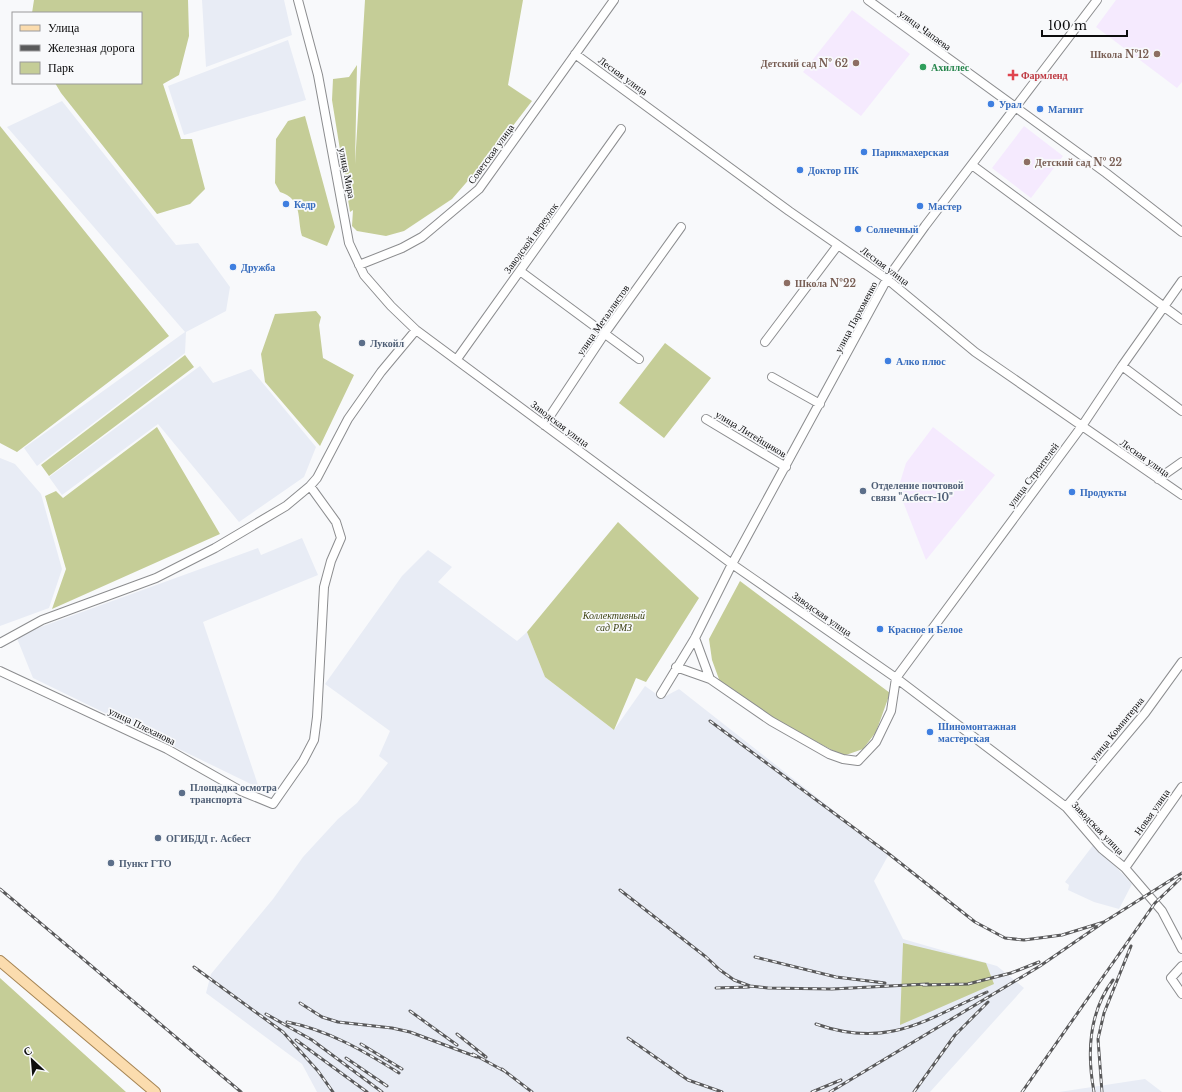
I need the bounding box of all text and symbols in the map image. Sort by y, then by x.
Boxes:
street label: улица Чапаева [896,7,954,54]
legend [12,12,142,84]
scale bar [1042,12,1127,38]
text: 100 m [1048,18,1087,33]
text: Улица [48,20,80,35]
text: Железная дорога [48,40,135,55]
place label: Школа №12 [1090,48,1149,61]
marker: Школа №12 [1152,49,1162,59]
street label: Лесная улица [596,54,651,99]
place label: Детский сад № 62 [761,57,848,70]
marker: Детский сад № 62 [851,58,861,68]
text: Парк [48,60,74,75]
place label: Ахиллес [931,61,970,74]
marker: Ахиллес [918,62,928,72]
place label: Фармленд [1021,69,1068,82]
marker: Фармленд [1008,70,1018,80]
place label: Урал [999,98,1022,111]
marker: Урал [986,99,996,109]
place label: Магнит [1048,103,1084,116]
marker: Магнит [1035,104,1045,114]
street label: Советская улица [465,121,517,187]
place label: Парикмахерская [872,146,949,159]
street label: улица Мира [336,147,358,200]
marker: Парикмахерская [859,147,869,157]
place label: Детский сад № 22 [1035,156,1123,169]
marker: Детский сад № 22 [1022,157,1032,167]
place label: Доктор ПК [808,164,859,177]
marker: Доктор ПК [795,165,805,175]
place label: Кедр [294,198,316,211]
marker: Кедр [281,199,291,209]
street label: Заводской переулок [501,200,561,276]
place label: Мастер [928,200,962,213]
marker: Мастер [915,201,925,211]
place label: Солнечный [866,223,919,236]
marker: Солнечный [853,224,863,234]
street label: Лесная улица [858,243,912,289]
place label: Дружба [241,261,275,274]
marker: Дружба [228,262,238,272]
place label: Школа №22 [795,277,856,290]
marker: Школа №22 [782,278,792,288]
street label: улица Пархоменко [832,279,880,355]
street label: улица Металлистов [574,282,632,358]
place label: Лукойл [370,337,405,350]
marker: Лукойл [357,338,367,348]
place label: Алко плюс [896,355,946,368]
marker: Алко плюс [883,356,893,366]
street label: Заводская улица [528,398,592,450]
street label: улица Литейщиков [713,408,789,461]
street label: Лесная улица [1118,436,1173,480]
street label: улица Строителей [1004,440,1062,510]
place label: Отделение почтовой связи "Асбест-10" [871,479,964,504]
marker: Отделение почтовой связи "Асбест-10" [858,486,868,496]
place label: Продукты [1080,486,1127,499]
marker: Продукты [1067,487,1077,497]
street label: Заводская улица [790,589,855,640]
park label: Коллективный сад РМЗ [582,609,645,634]
place label: Красное и Белое [888,623,963,636]
marker: Красное и Белое [875,624,885,634]
street label: улица Коминтерна [1087,694,1147,764]
street label: улица Плеханова [106,704,178,748]
place label: Шиномонтажная мастерская [938,720,1017,745]
marker: Шиномонтажная мастерская [925,727,935,737]
place label: Площадка осмотра транспорта [190,781,277,806]
street label: Новая улица [1131,786,1173,838]
marker: Площадка осмотра транспорта [177,788,187,798]
street label: Заводская улица [1069,798,1127,858]
place label: ОГИБДД г. Асбест [166,832,251,845]
marker: ОГИБДД г. Асбест [153,833,163,843]
place label: Пункт ГТО [119,857,172,870]
marker: Пункт ГТО [106,858,116,868]
north arrow [12,1040,52,1080]
text: С [21,1043,34,1059]

